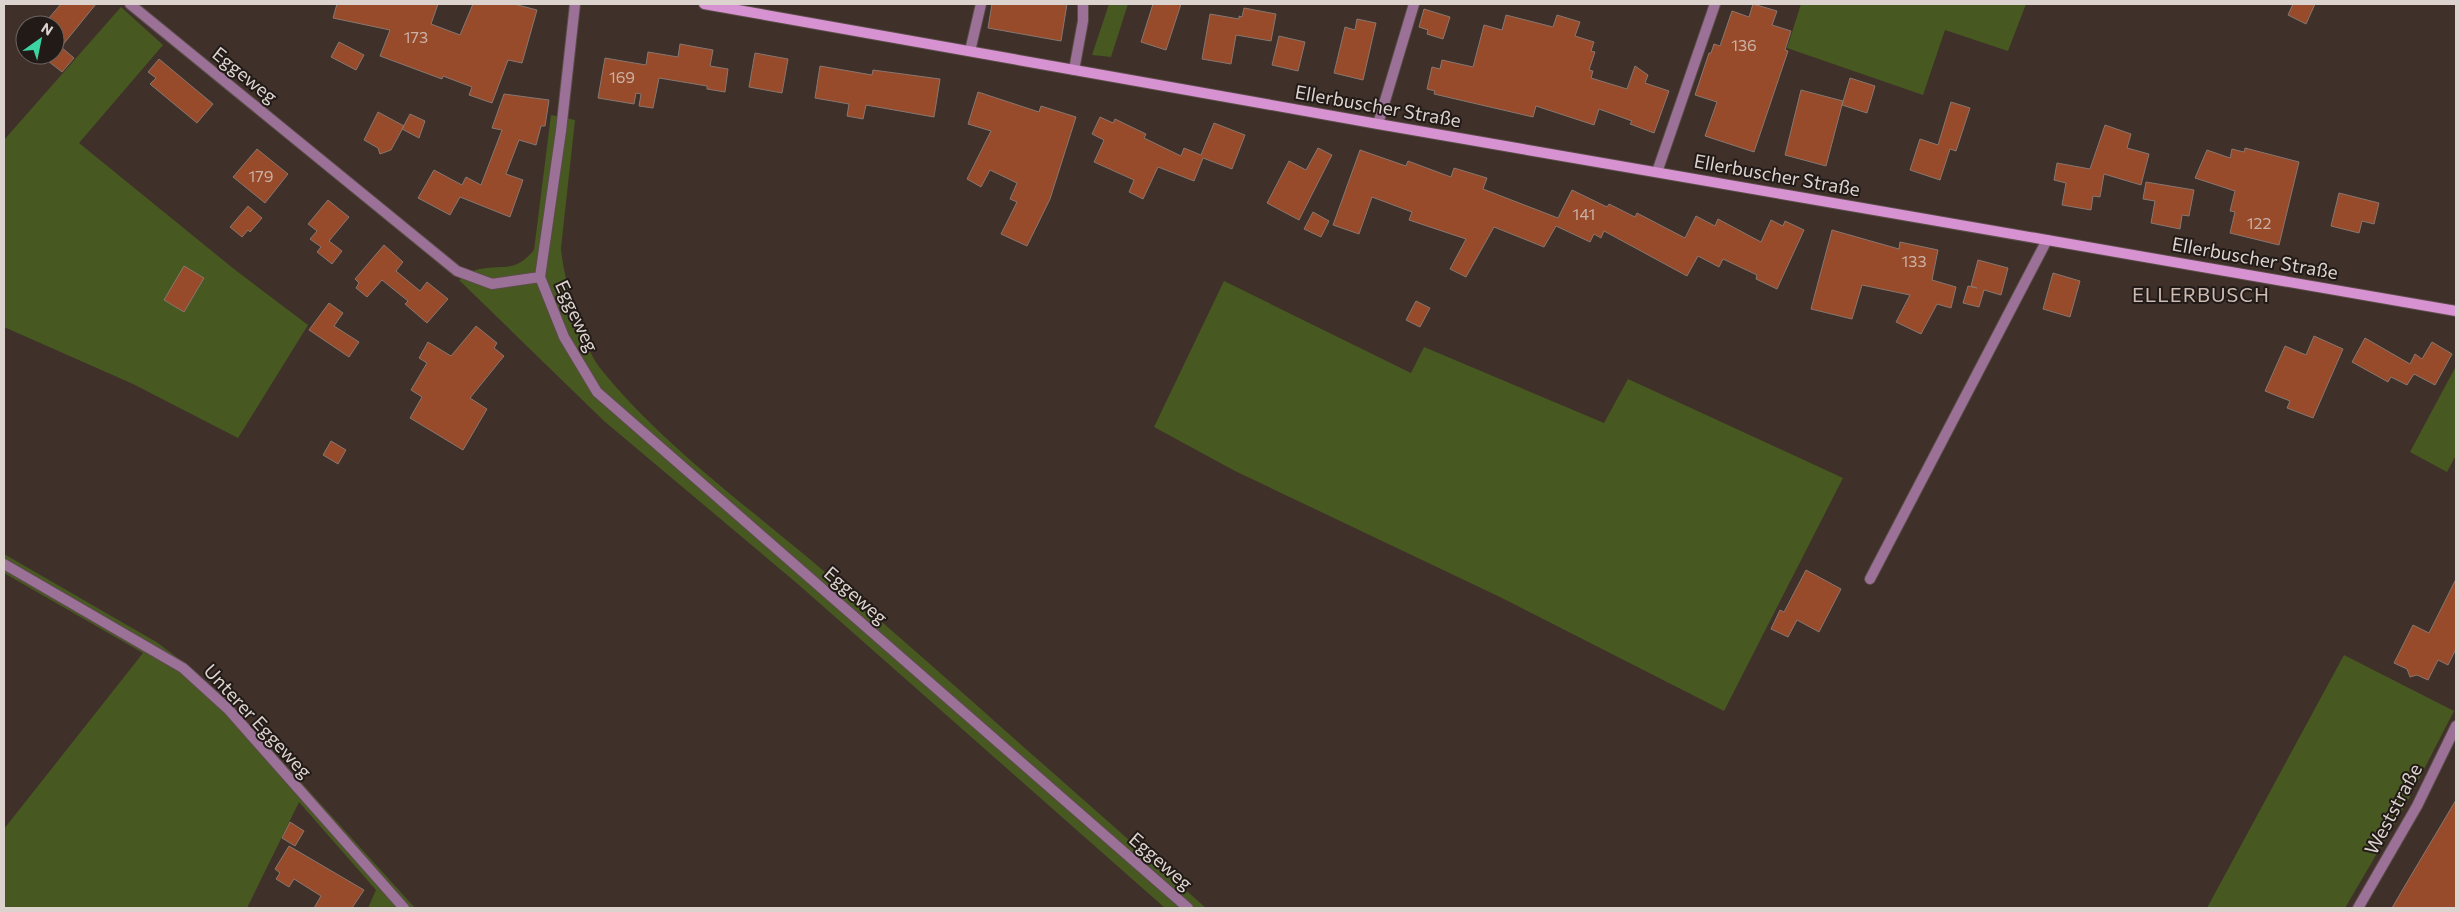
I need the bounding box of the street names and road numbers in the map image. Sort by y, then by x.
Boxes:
street label: Eggeweg [208,42,282,108]
street label: Ellerbuscher Straße [1293,80,1463,131]
street label: Ellerbuscher Straße [1692,149,1862,200]
street label: Ellerbuscher Straße [2170,232,2340,283]
street label: Eggeweg [551,276,604,355]
street label: Eggeweg [820,561,893,628]
street label: Unterer Eggeweg [200,659,317,782]
street label: Weststraße [2359,759,2426,858]
street label: Eggeweg [1125,827,1198,894]

